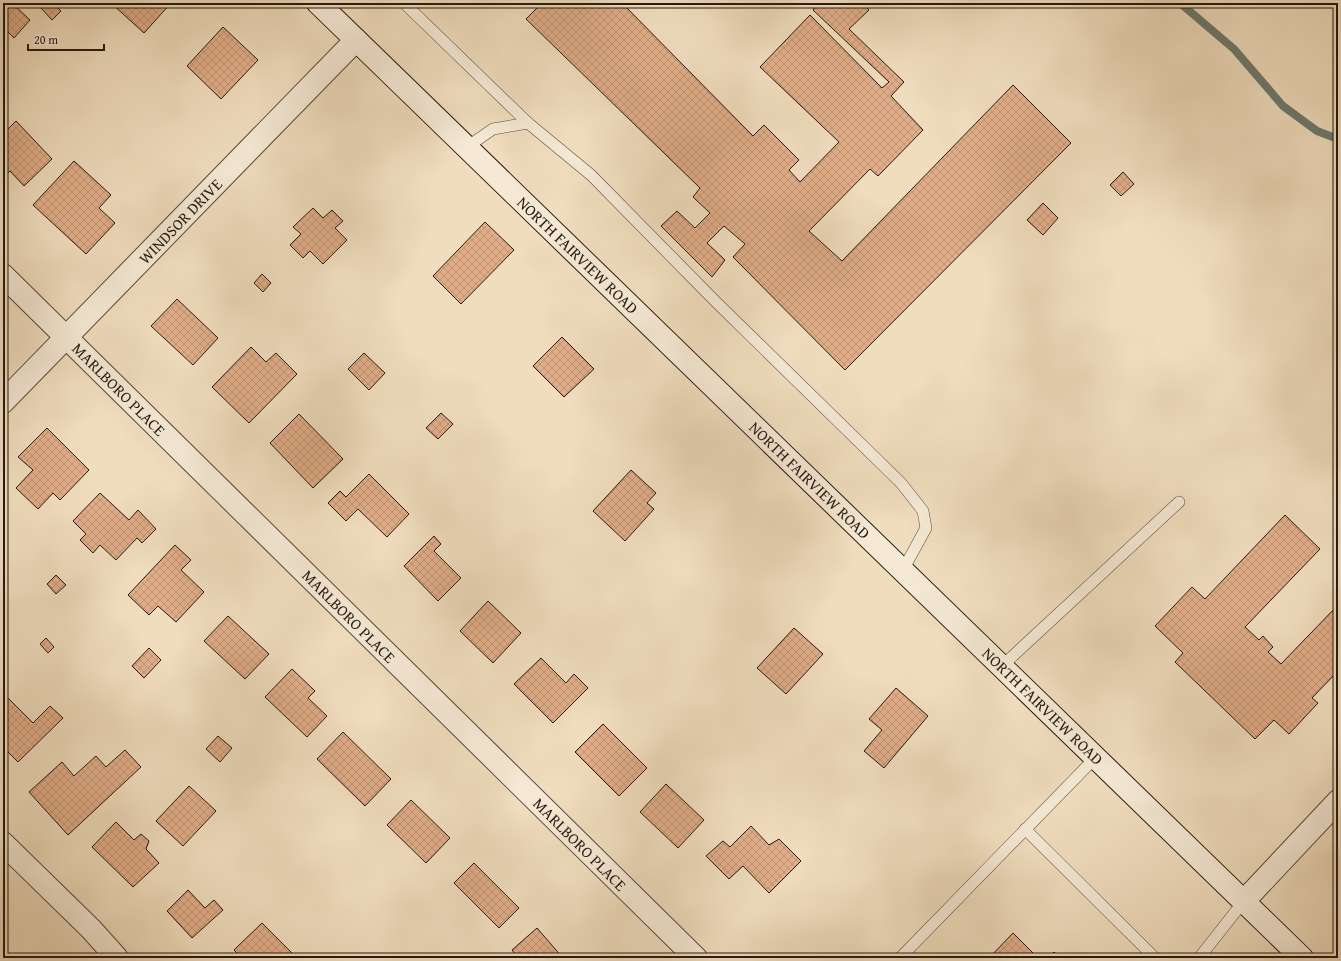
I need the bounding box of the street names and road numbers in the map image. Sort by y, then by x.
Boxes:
street label: WINDSOR DRIVE [133,173,227,269]
street label: NORTH FAIRVIEW ROAD [512,191,644,320]
street label: MARLBORO PLACE [67,337,171,441]
street label: NORTH FAIRVIEW ROAD [744,416,876,545]
street label: MARLBORO PLACE [297,564,401,668]
street label: NORTH FAIRVIEW ROAD [977,642,1109,771]
street label: MARLBORO PLACE [528,792,632,896]

